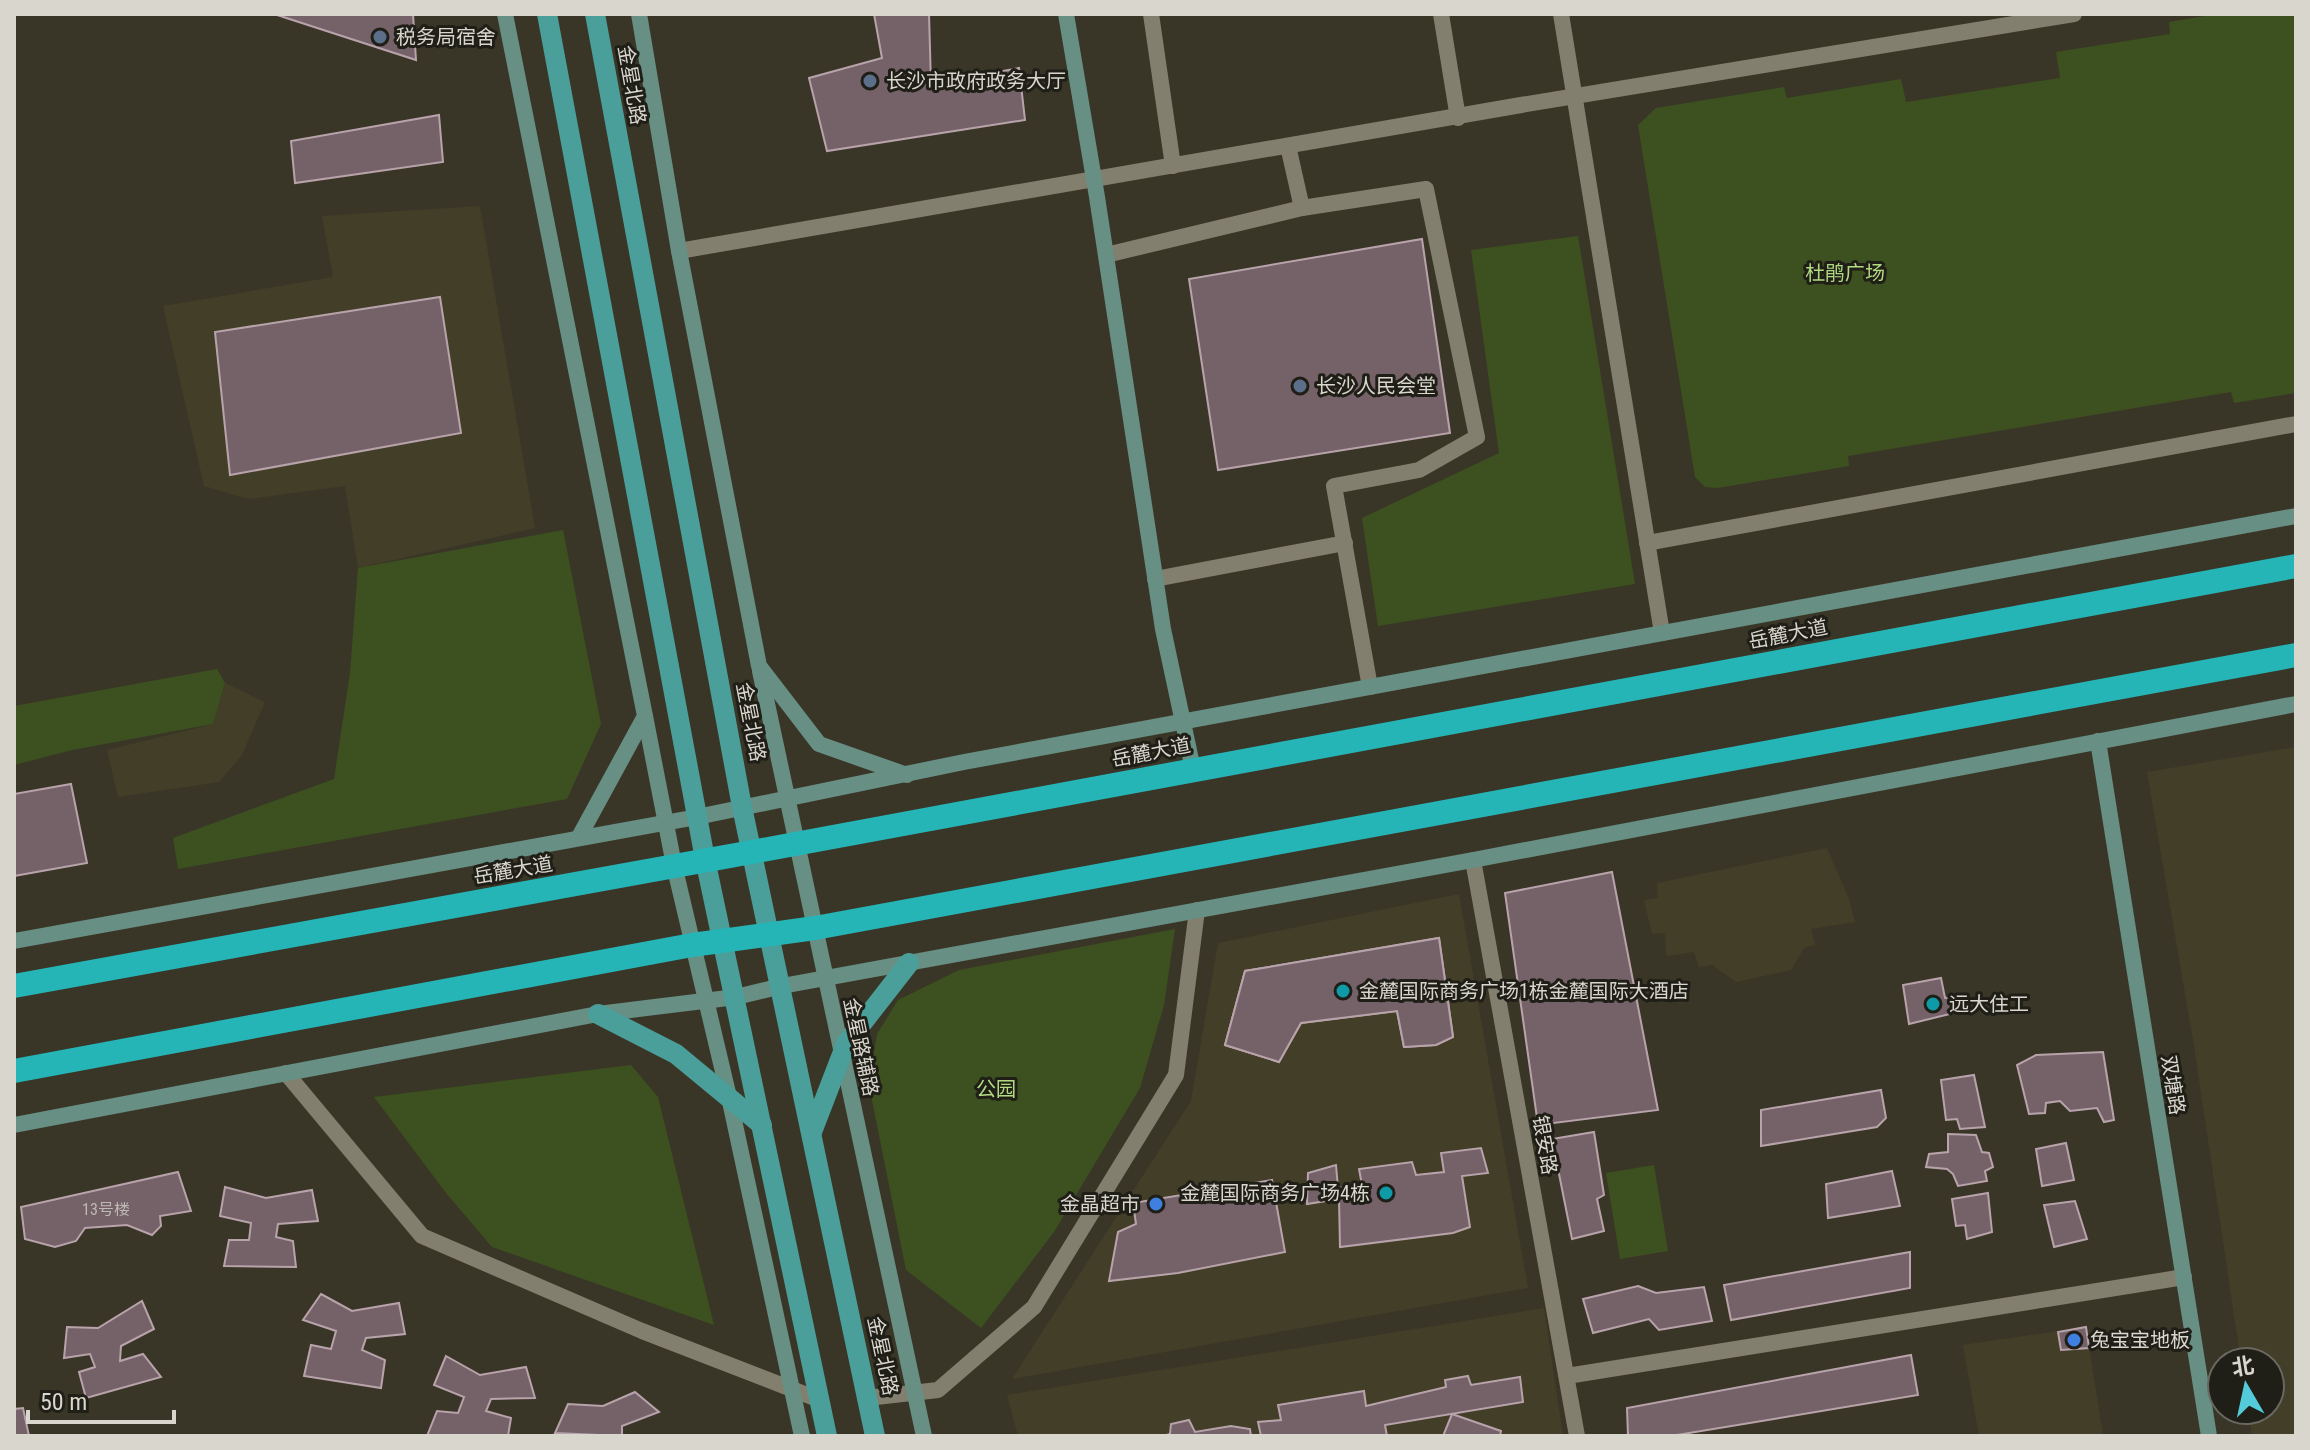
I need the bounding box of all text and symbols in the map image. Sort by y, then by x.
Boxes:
place label: 税务局宿舍 [396,25,496,49]
marker: 税务局宿舍 [371,28,389,46]
street label: 金星北路 [613,44,651,126]
place label: 长沙市政府政务大厅 [886,69,1066,93]
marker: 长沙市政府政务大厅 [861,72,879,90]
park label: 杜鹃广场 [1805,261,1885,285]
place label: 长沙人民会堂 [1316,374,1436,398]
marker: 长沙人民会堂 [1291,377,1309,395]
street label: 岳麓大道 [1746,615,1830,653]
street label: 金星北路 [732,680,770,764]
street label: 岳麓大道 [1109,733,1193,771]
street label: 岳麓大道 [472,851,554,889]
place label: 金麓国际商务广场1栋金麓国际大酒店 [1359,979,1689,1003]
marker: 金麓国际商务广场1栋金麓国际大酒店 [1334,982,1352,1000]
place label: 远大住工 [1949,992,2029,1016]
marker: 远大住工 [1924,995,1942,1013]
street label: 金星路辅路 [839,996,883,1098]
street label: 双塘路 [2156,1053,2190,1117]
park label: 公园 [976,1077,1016,1101]
street label: 银安路 [1528,1113,1562,1177]
place label: 金麓国际商务广场4栋 [1180,1181,1370,1205]
marker: 金麓国际商务广场4栋 [1377,1184,1395,1202]
place label: 金晶超市 [1060,1192,1140,1216]
marker: 金晶超市 [1147,1195,1165,1213]
house number: 13号楼 [82,1200,130,1219]
street label: 金星北路 [863,1314,903,1398]
place label: 兔宝宝地板 [2090,1328,2190,1352]
marker: 兔宝宝地板 [2065,1331,2083,1349]
north arrow [2206,1346,2286,1426]
text: 北 [2230,1353,2256,1381]
scale bar [28,1374,174,1424]
text: 50 m [40,1388,87,1416]

